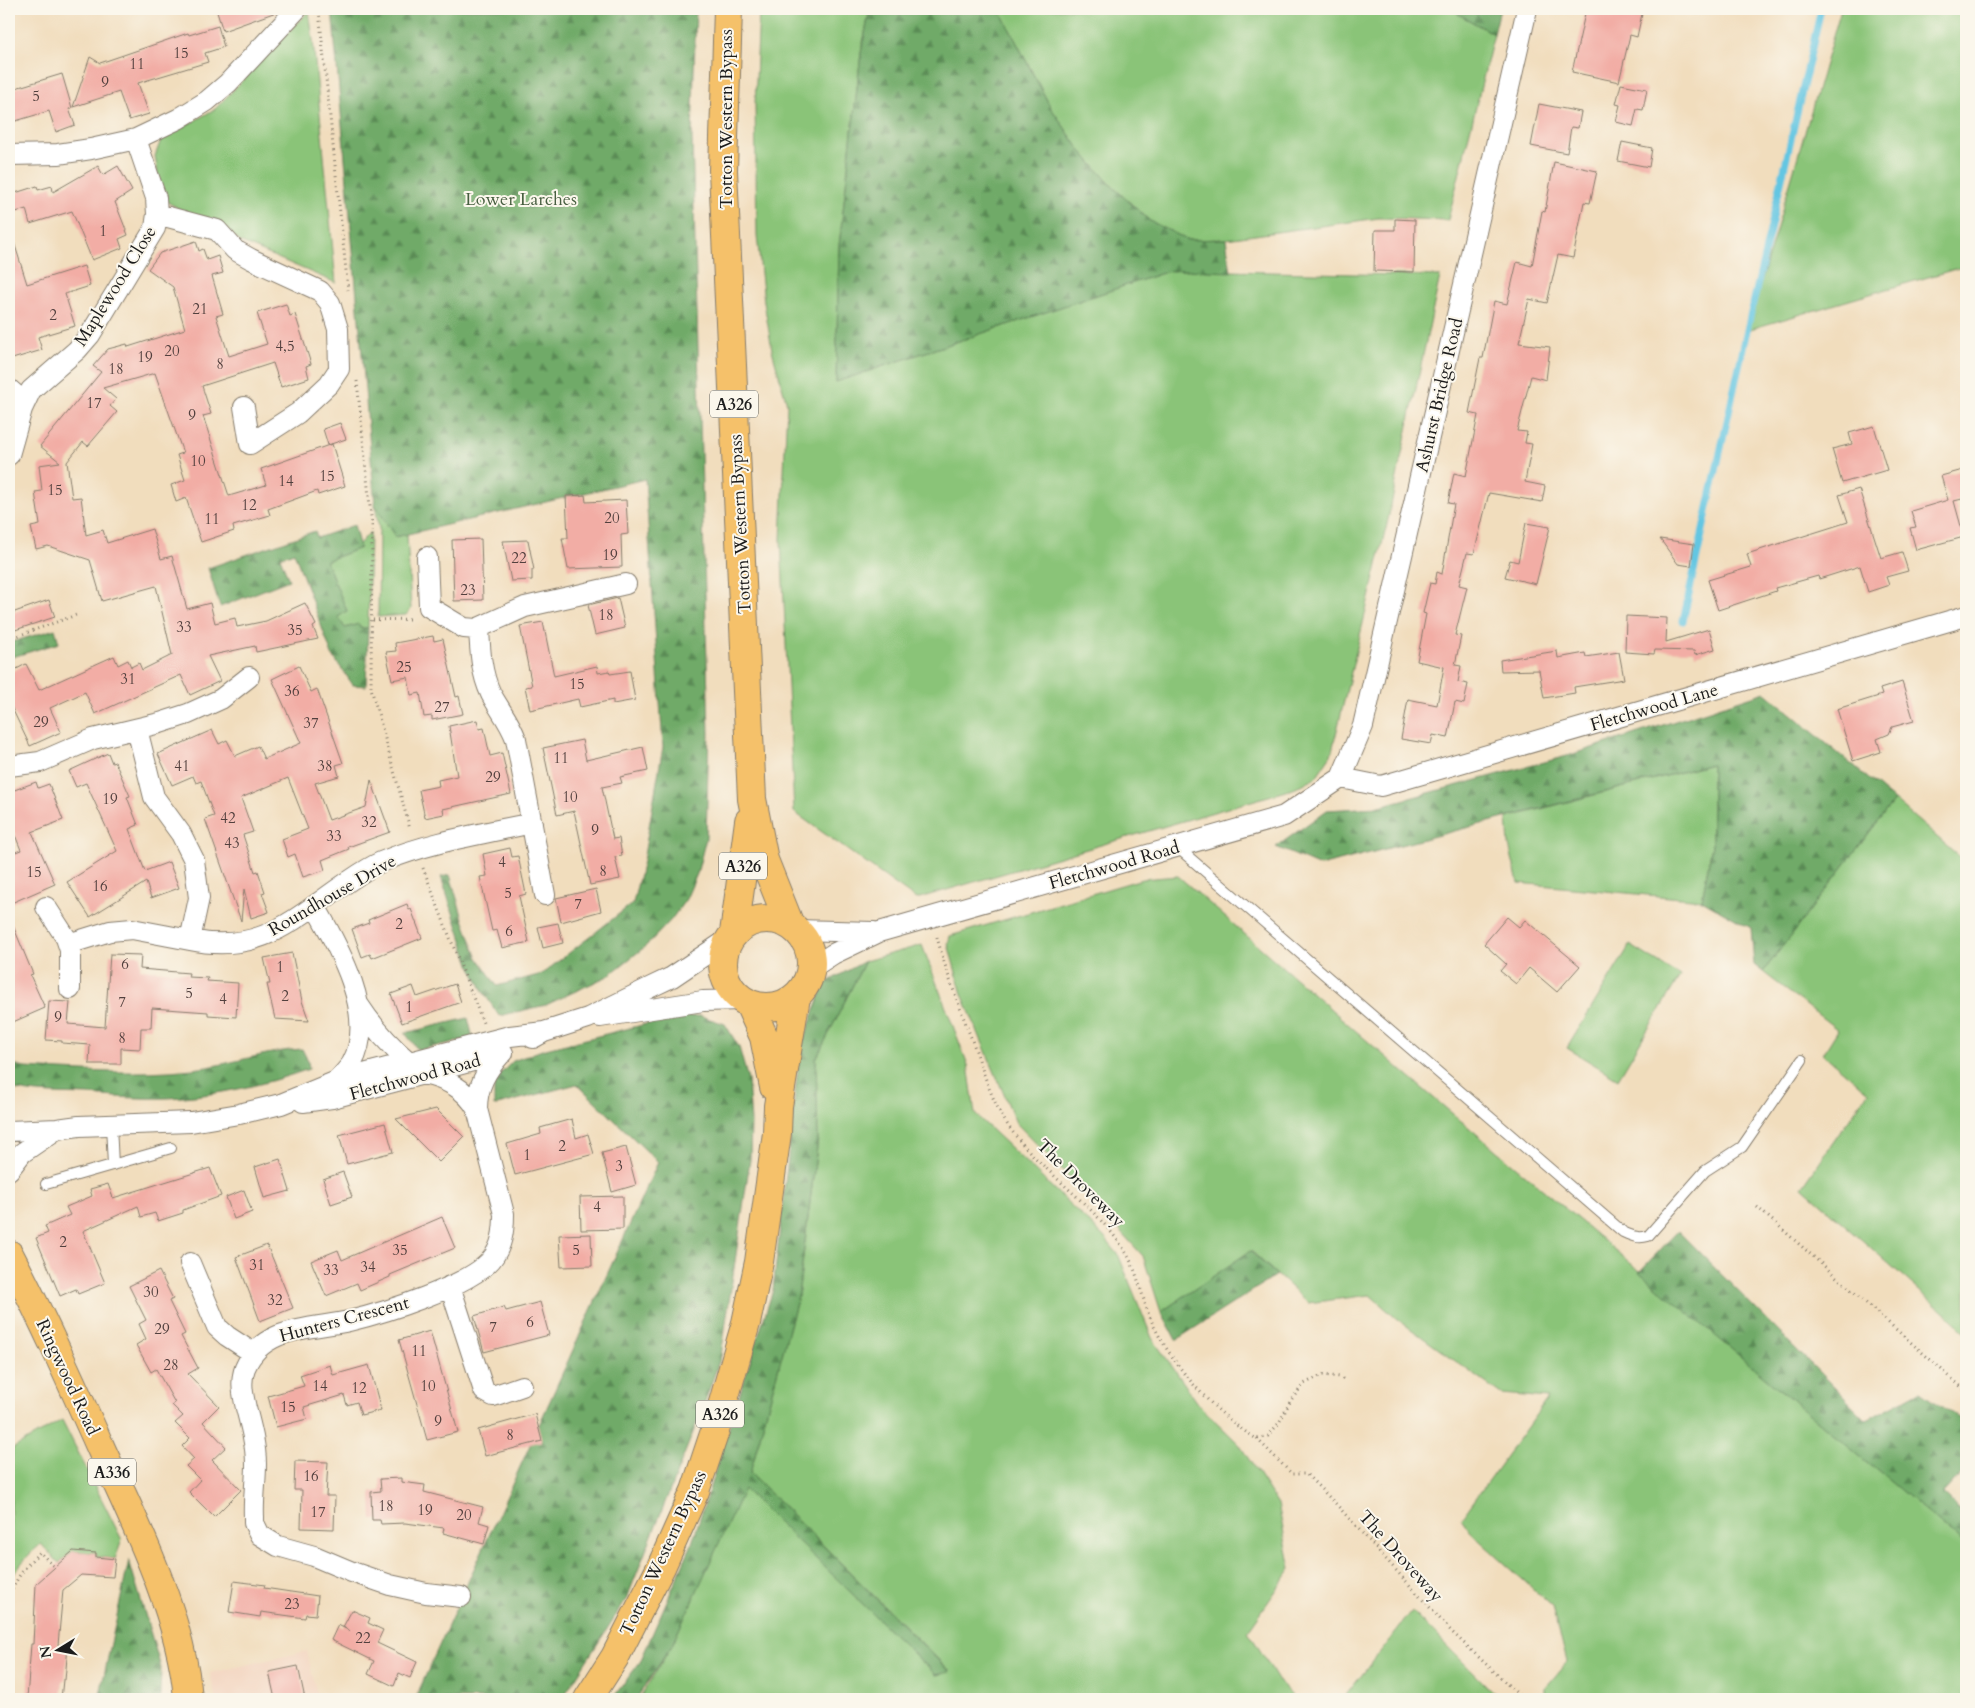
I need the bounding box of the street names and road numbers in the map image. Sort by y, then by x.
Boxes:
street label: Totton Western Bypass [714,29,739,209]
street label: Maplewood Close [68,221,162,351]
street label: Ashurst Bridge Road [1410,315,1470,475]
road number: A326 [710,390,758,418]
street label: Totton Western Bypass [723,434,758,614]
street label: Fletchwood Lane [1587,677,1721,738]
street label: Fletchwood Road [1046,835,1183,896]
street label: Roundhouse Drive [264,849,401,942]
road number: A326 [719,852,767,879]
street label: Fletchwood Road [347,1048,484,1107]
street label: The Droveway [1031,1133,1131,1234]
street label: Hunters Crescent [277,1290,412,1349]
street label: Ringwood Road [30,1315,106,1440]
road number: A326 [696,1400,744,1428]
road number: A336 [88,1458,136,1485]
street label: Totton Western Bypass [614,1466,713,1640]
street label: The Droveway [1353,1505,1449,1608]

